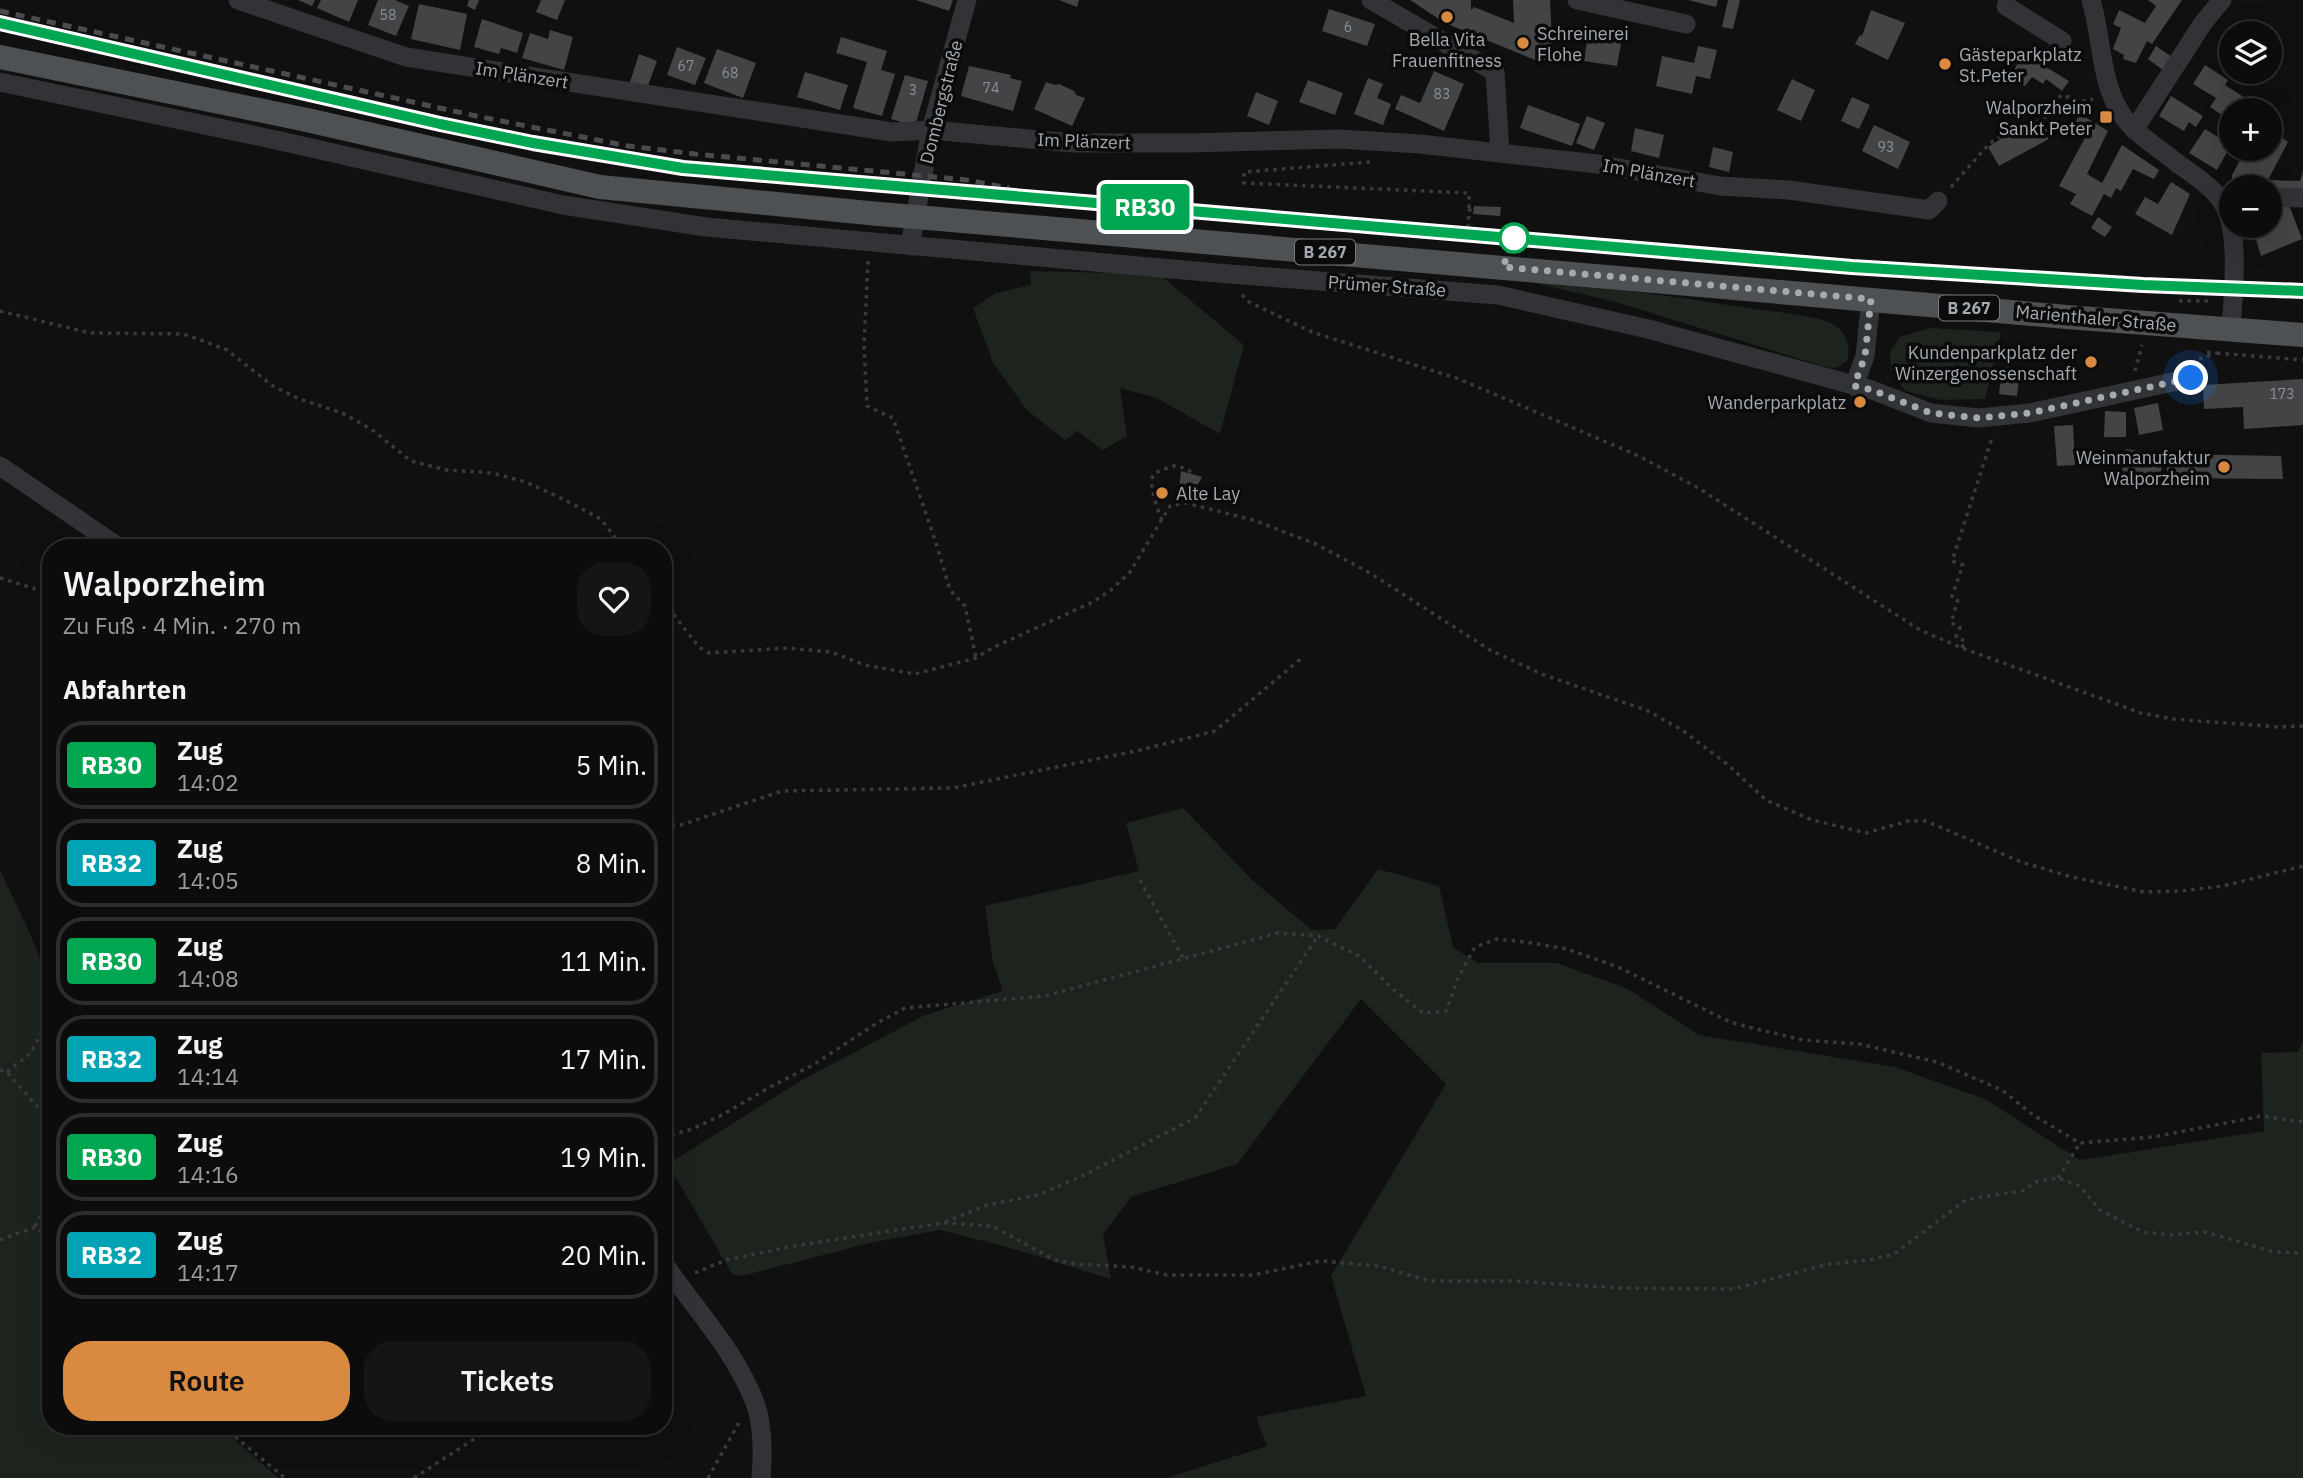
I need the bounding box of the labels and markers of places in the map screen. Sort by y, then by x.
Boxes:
marker: Bella Vita Frauenfitness [1439,9,1455,25]
place label: Schreinerei Flohe [1537,22,1629,66]
place label: Bella Vita Frauenfitness [1392,28,1502,72]
marker: Schreinerei Flohe [1515,35,1531,51]
place label: Gästeparkplatz St.Peter [1959,43,2082,87]
marker: Gästeparkplatz St.Peter [1937,56,1953,72]
place label: Walporzheim Sankt Peter [1986,96,2092,140]
marker: Walporzheim Sankt Peter [2098,109,2114,125]
unlabelled marker [1499,223,1529,253]
place label: Kundenparkplatz der Winzergenossenschaft [1895,341,2077,385]
marker: Kundenparkplatz der Winzergenossenschaft [2083,354,2099,370]
place label: Wanderparkplatz [1708,391,1846,414]
marker: Wanderparkplatz [1852,394,1868,410]
place label: Weinmanufaktur Walporzheim [2076,446,2210,490]
marker: Weinmanufaktur Walporzheim [2216,459,2232,475]
place label: Alte Lay [1176,482,1240,505]
marker: Alte Lay [1154,485,1170,501]

